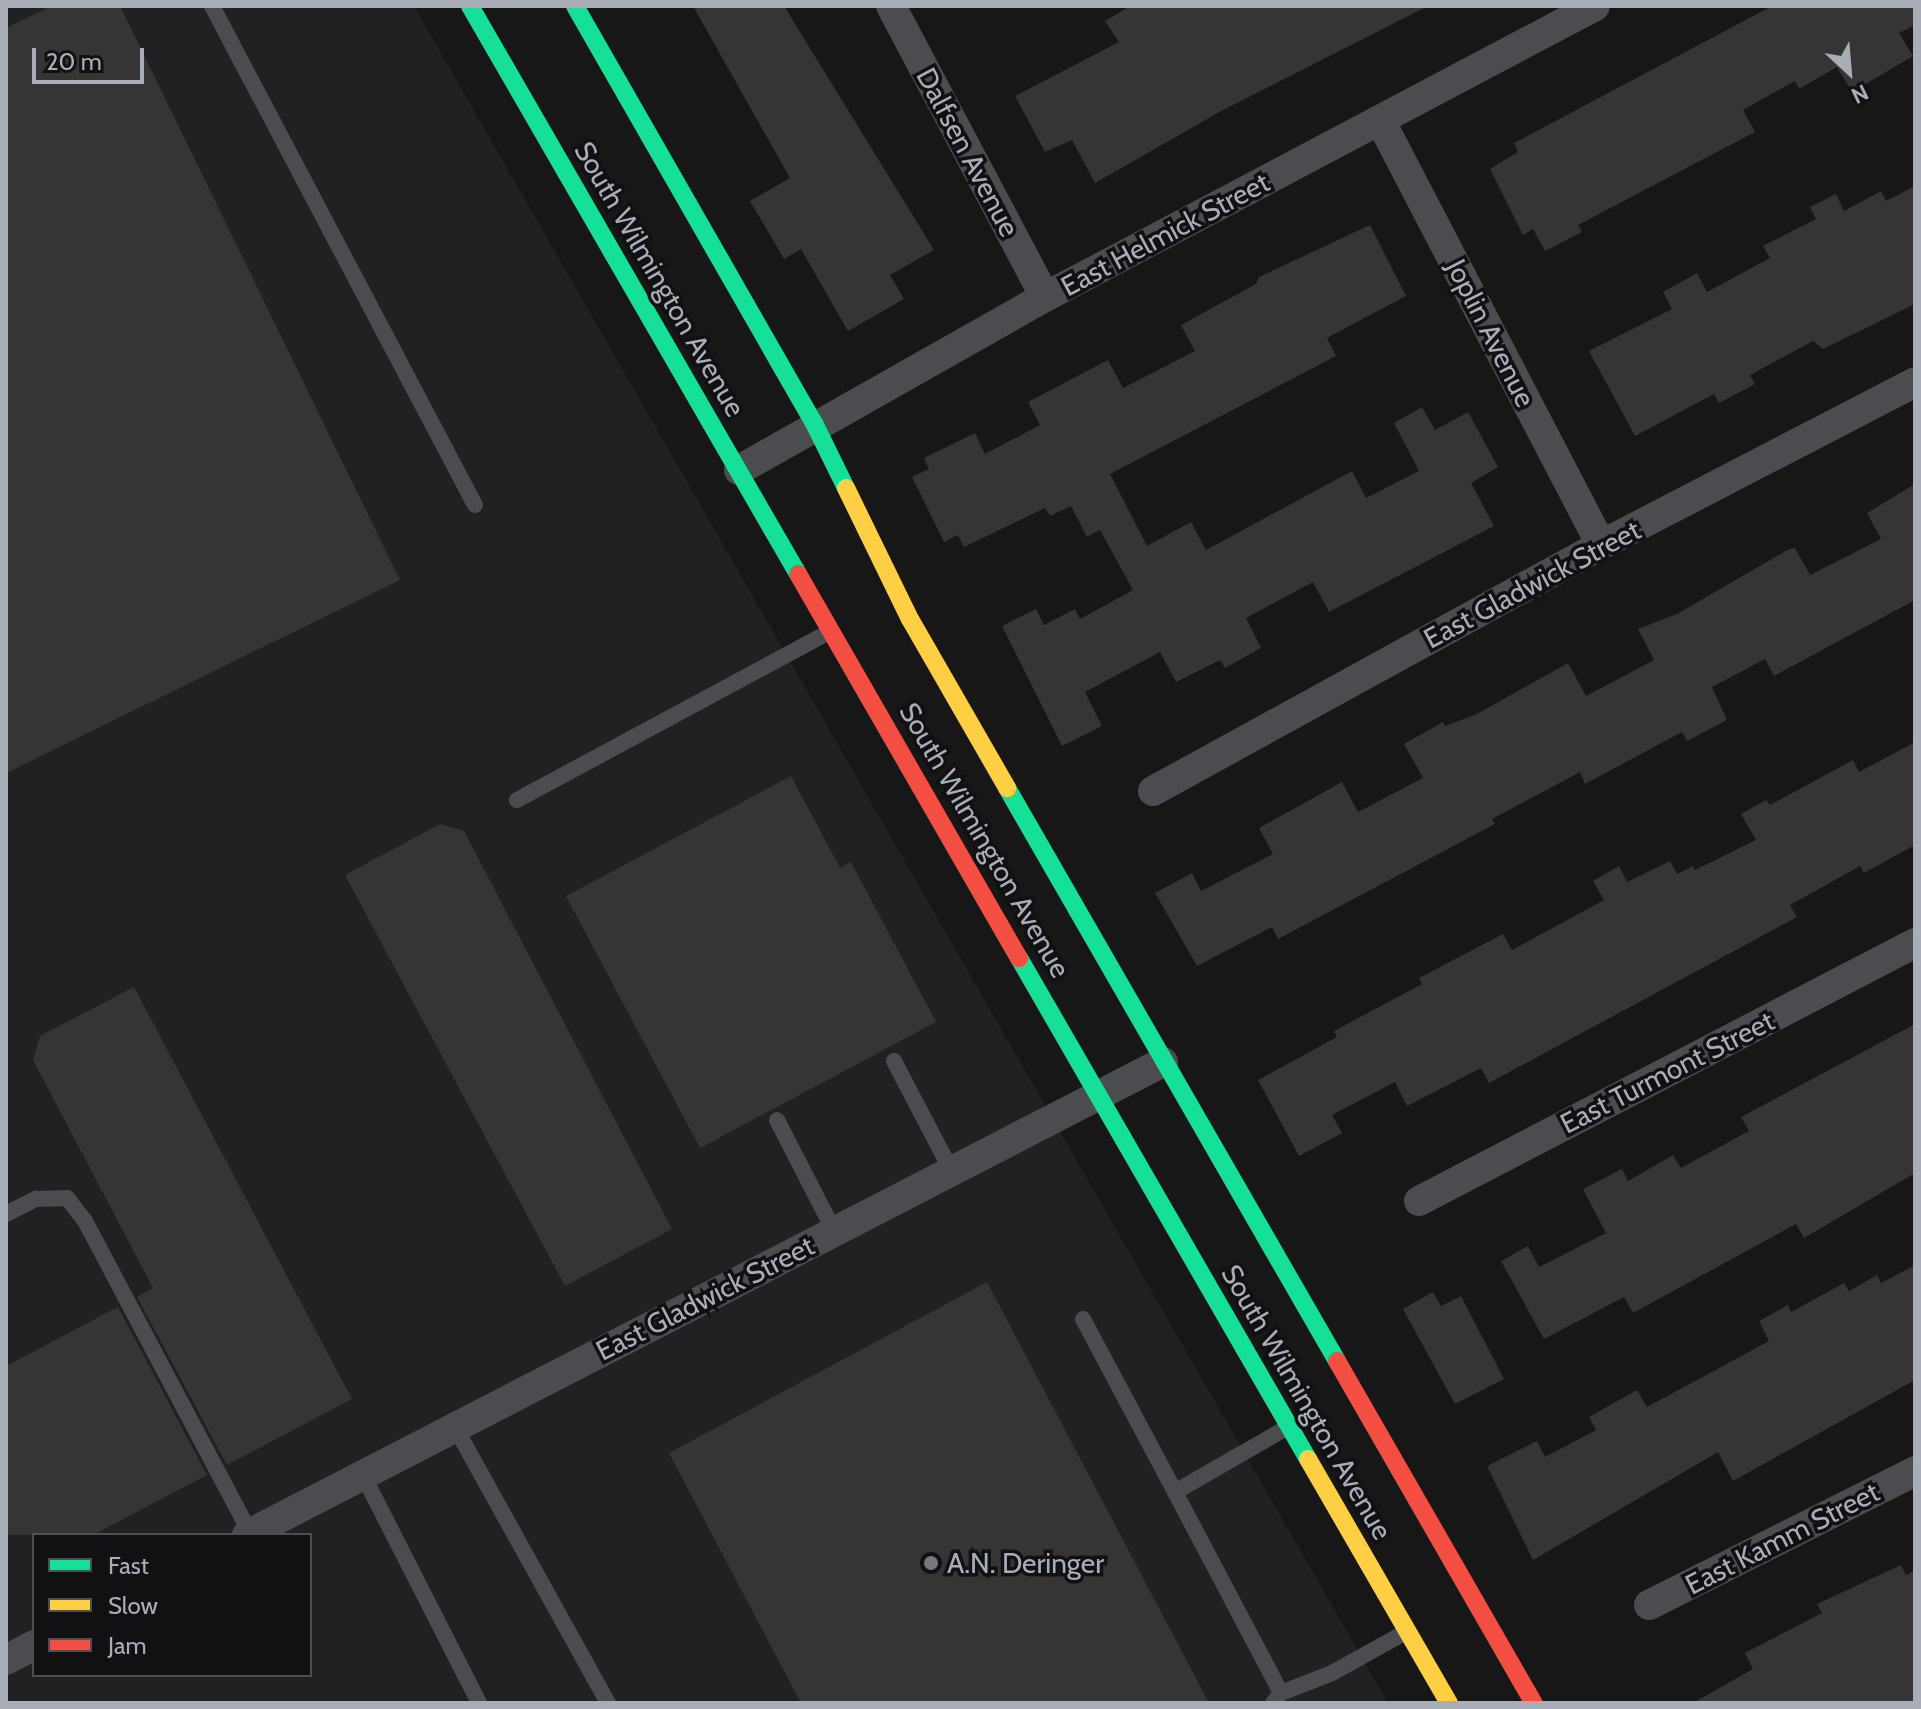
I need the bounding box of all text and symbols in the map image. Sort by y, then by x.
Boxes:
scale bar [36,32,148,82]
north arrow [1809,32,1889,112]
text: 20 m [46,47,102,76]
street label: Dalfsen Avenue [909,62,1027,242]
text: N [1847,78,1873,110]
street label: South Wilmington Avenue [568,136,752,422]
street label: East Helmick Street [1055,165,1275,303]
street label: Joplin Avenue [1439,254,1543,412]
street label: East Gladwick Street [1418,513,1646,655]
street label: South Wilmington Avenue [893,697,1077,983]
street label: East Turmont Street [1555,1004,1779,1140]
street label: East Gladwick Street [590,1228,820,1368]
street label: South Wilmington Avenue [1215,1259,1399,1545]
street label: East Kamm Street [1680,1475,1884,1601]
legend [32,1533,312,1677]
place label: A.N. Deringer [947,1546,1104,1580]
text: Fast [108,1551,149,1580]
marker: A.N. Deringer [922,1554,940,1572]
text: Slow [108,1591,158,1620]
text: Jam [108,1631,146,1660]

